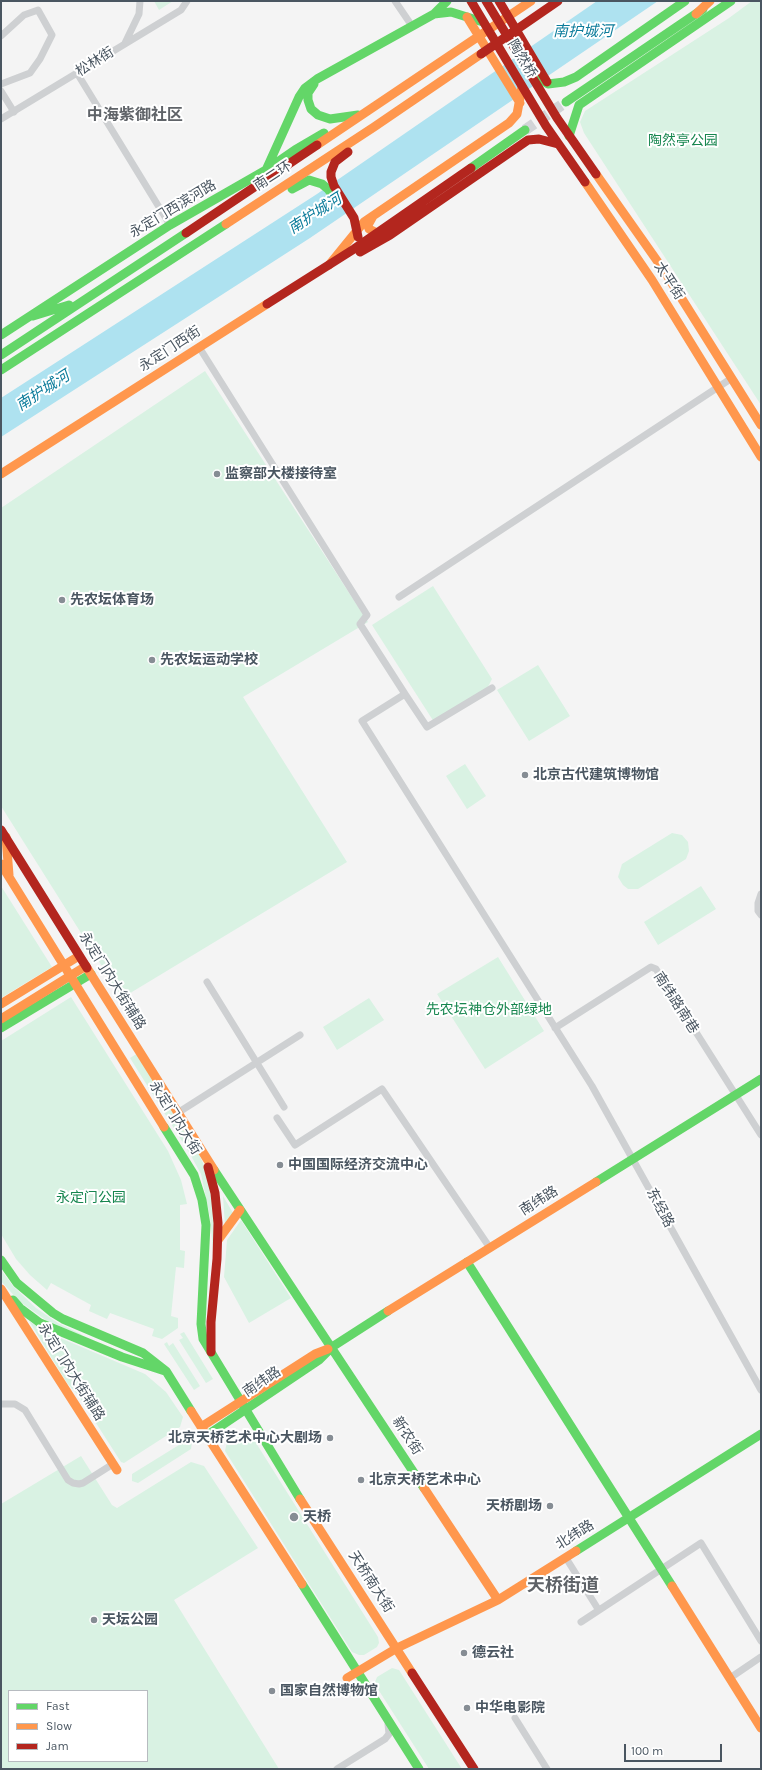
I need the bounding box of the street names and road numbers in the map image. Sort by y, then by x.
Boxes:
street label: 陶然桥 [504,37,540,81]
street label: 松林街 [73,44,117,80]
street label: 南二环 [251,158,295,194]
street label: 永定门西滨河路 [127,177,219,241]
street label: 太平街 [651,259,687,303]
street label: 永定门西街 [136,323,204,375]
street label: 永定门内大街辅路 [75,929,149,1033]
street label: 南纬路南巷 [650,969,702,1037]
street label: 永定门内大街 [146,1078,204,1158]
street label: 南纬路 [517,1183,561,1219]
street label: 东经路 [643,1186,677,1230]
street label: 永定门内大街辅路 [34,1320,108,1424]
street label: 南纬路 [240,1363,284,1401]
street label: 新农街 [389,1414,425,1458]
street label: 北纬路 [553,1517,597,1553]
street label: 天桥南大街 [345,1548,397,1616]

